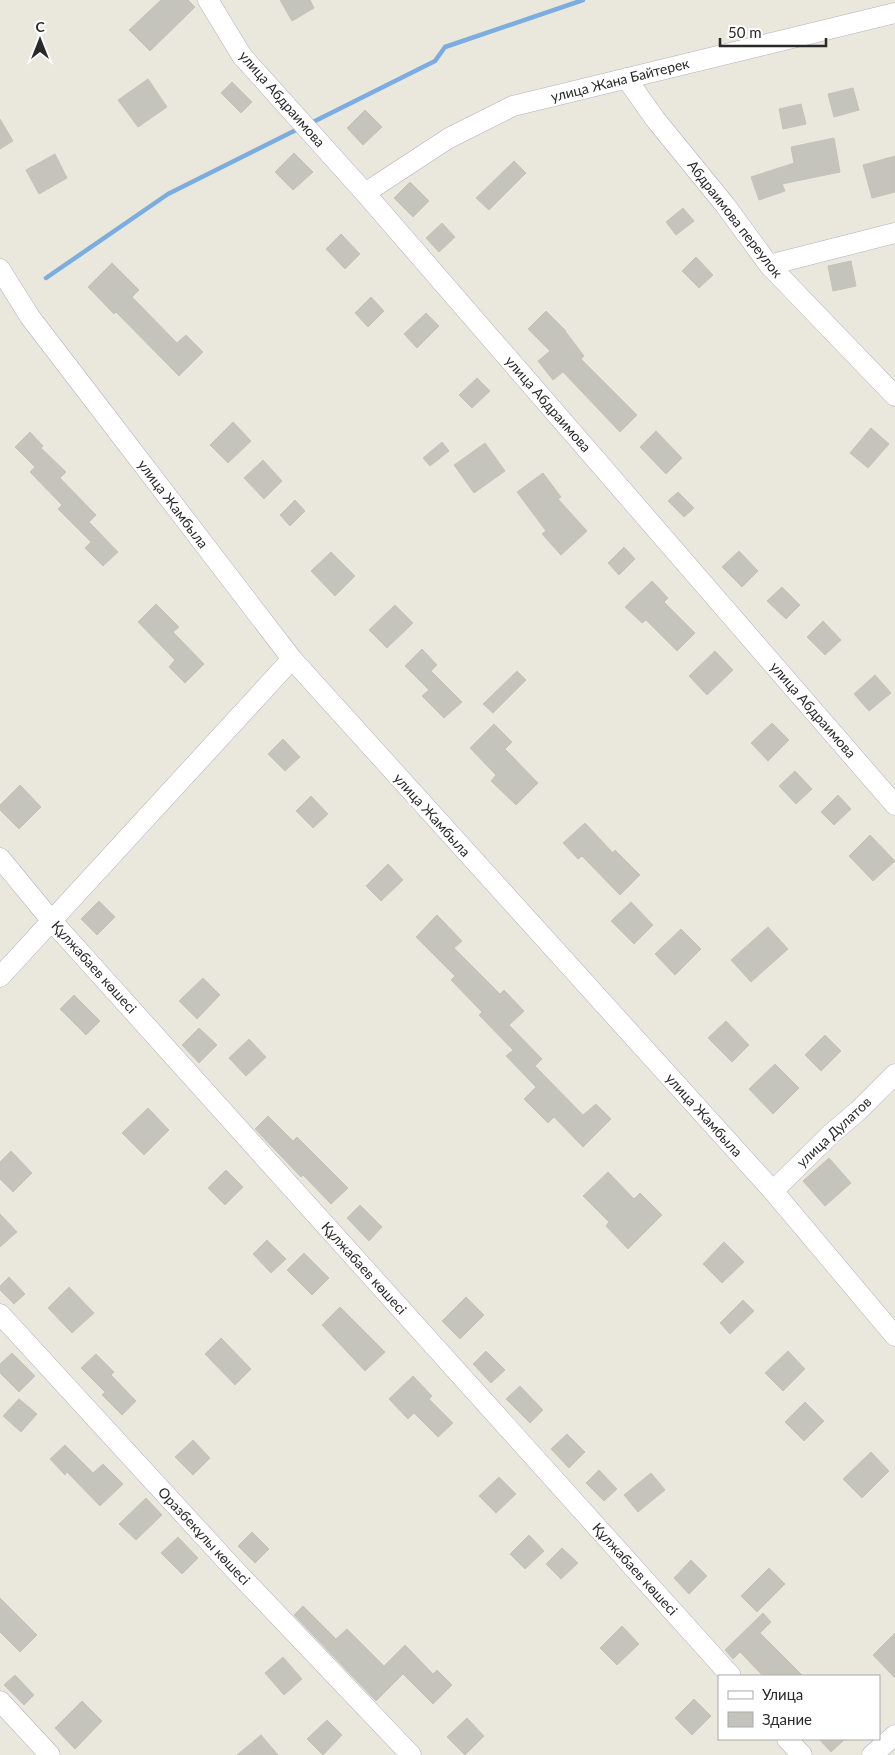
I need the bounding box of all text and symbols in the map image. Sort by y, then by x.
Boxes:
north arrow [15,15,65,65]
scale bar [720,15,826,47]
text: С [35,18,45,35]
text: 50 m [728,23,762,41]
street label: улица Абдраимова [236,47,329,150]
street label: улица Жана Байтерек [549,54,692,105]
street label: Абдраимова переулок [684,157,787,281]
street label: улица Абдраимова [502,352,595,455]
street label: улица Жамбыла [135,456,212,551]
street label: улица Абдраимова [767,658,860,761]
street label: улица Жамбыла [390,769,474,860]
street label: Құлжабаев көшесі [48,917,141,1017]
street label: улица Жамбыла [662,1069,746,1160]
street label: улица Дулатов [793,1093,874,1170]
street label: Құлжабаев көшесі [318,1218,411,1318]
street label: Оразбекұлы көшесі [155,1483,254,1588]
street label: Құлжабаев көшесі [589,1519,682,1619]
legend [718,1675,880,1740]
text: Улица [762,1685,803,1703]
text: Здание [762,1710,812,1728]

